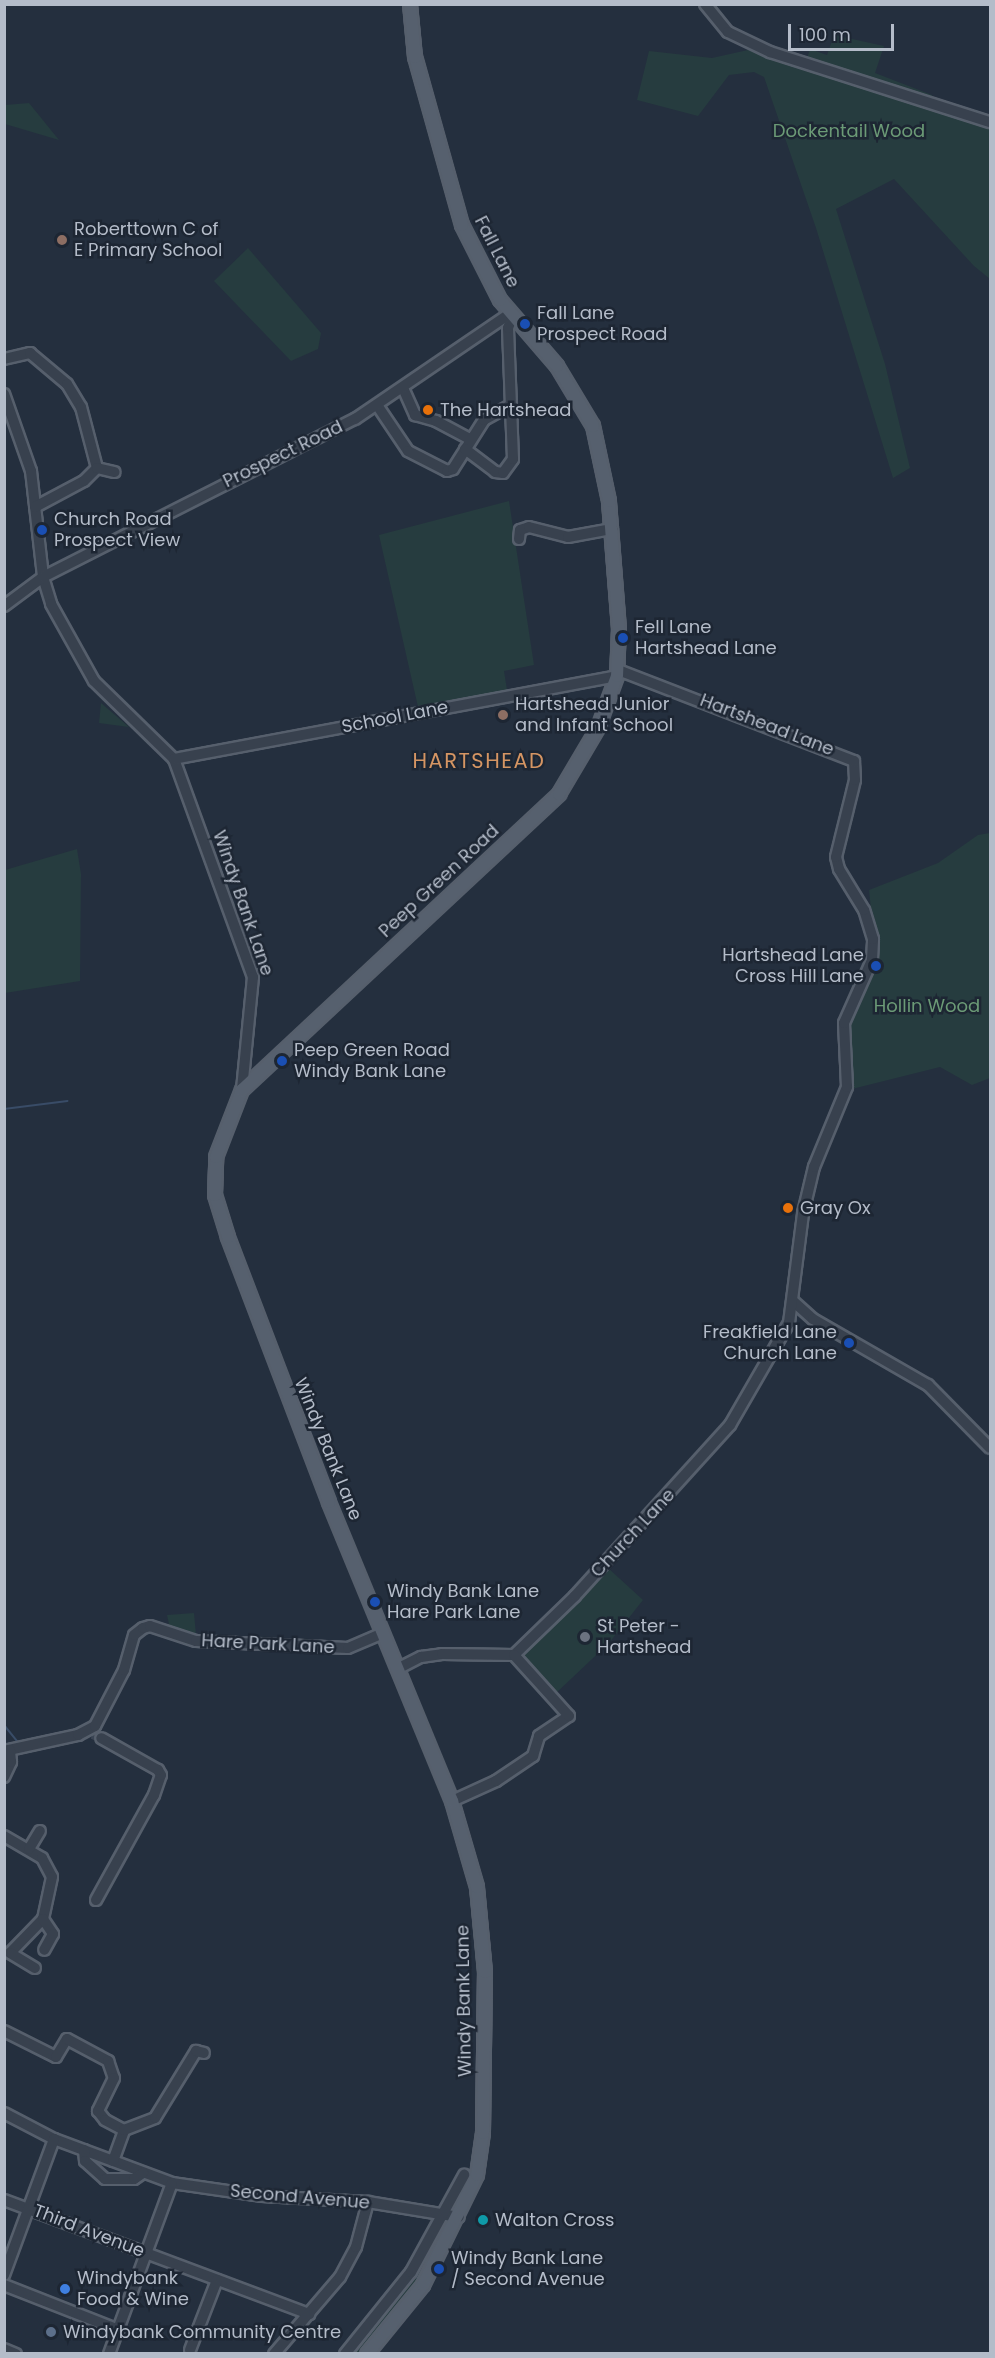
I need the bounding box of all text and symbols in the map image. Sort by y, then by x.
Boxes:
scale bar [791,12,898,50]
text: 100 m [799,22,851,47]
park label: Dockentail Wood [773,120,925,142]
street label: Fall Lane [470,213,524,291]
place label: Roberttown C of E Primary School [74,219,222,262]
marker: Roberttown C of E Primary School [55,233,69,247]
place label: Fall Lane Prospect Road [537,303,667,346]
marker: Fall Lane Prospect Road [518,317,532,331]
place label: The Hartshead [440,399,572,421]
marker: The Hartshead [421,403,435,417]
street label: Prospect Road [220,416,346,492]
place label: Church Road Prospect View [54,509,180,552]
marker: Church Road Prospect View [35,523,49,537]
place label: Fell Lane Hartshead Lane [635,617,777,660]
marker: Fell Lane Hartshead Lane [616,631,630,645]
street label: Hartshead Lane [697,690,837,760]
place label: Hartshead Junior and Infant School [515,694,673,736]
street label: School Lane [340,696,450,738]
marker: Hartshead Junior and Infant School [496,708,510,722]
district label: HARTSHEAD [413,748,545,774]
street label: Peep Green Road [375,820,503,942]
street label: Windy Bank Lane [208,828,278,978]
place label: Hartshead Lane Cross Hill Lane [722,945,864,988]
marker: Hartshead Lane Cross Hill Lane [869,959,883,973]
park label: Hollin Wood [874,995,980,1017]
place label: Peep Green Road Windy Bank Lane [294,1040,450,1082]
marker: Peep Green Road Windy Bank Lane [275,1054,289,1068]
place label: Gray Ox [800,1197,871,1219]
marker: Gray Ox [781,1201,795,1215]
place label: Freakfield Lane Church Lane [703,1322,837,1364]
marker: Freakfield Lane Church Lane [842,1336,856,1350]
street label: Windy Bank Lane [290,1374,366,1524]
street label: Church Lane [586,1484,680,1582]
place label: Windy Bank Lane Hare Park Lane [387,1581,539,1624]
marker: Windy Bank Lane Hare Park Lane [368,1595,382,1609]
place label: St Peter - Hartshead [597,1616,691,1658]
street label: Hare Park Lane [201,1630,335,1658]
marker: St Peter - Hartshead [578,1630,592,1644]
street label: Windy Bank Lane [452,1925,476,2077]
street label: Second Avenue [229,2180,371,2214]
street label: Third Avenue [31,2200,147,2262]
place label: Walton Cross [495,2209,614,2231]
marker: Walton Cross [476,2213,490,2227]
place label: Windy Bank Lane / Second Avenue [451,2248,605,2290]
marker: Windy Bank Lane / Second Avenue [432,2262,446,2276]
place label: Windybank Food & Wine [77,2268,189,2310]
marker: Windybank Food & Wine [58,2282,72,2296]
place label: Windybank Community Centre [63,2321,341,2343]
marker: Windybank Community Centre [44,2325,58,2339]

